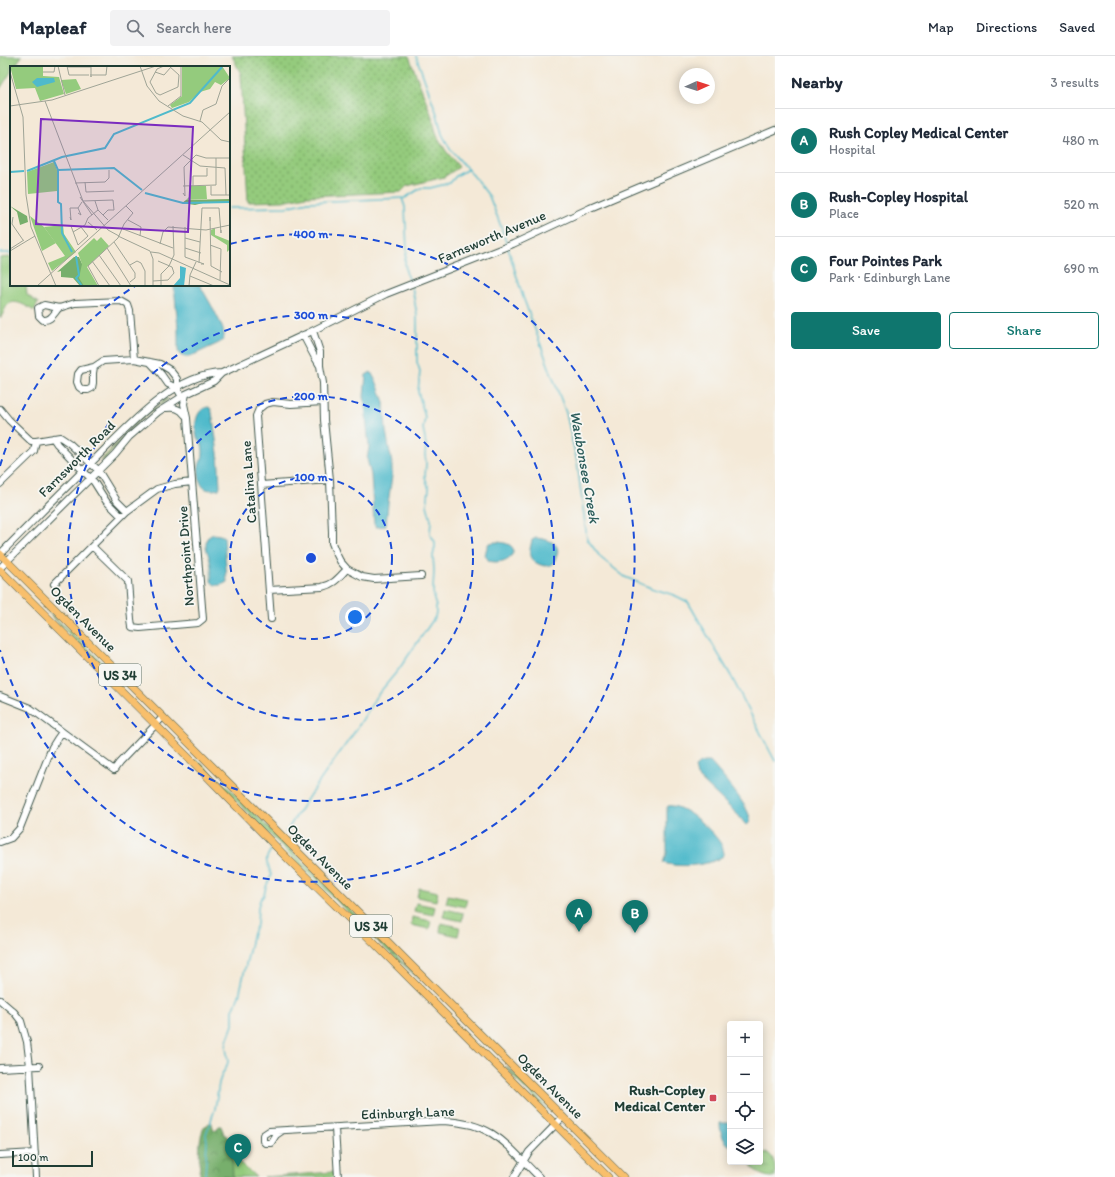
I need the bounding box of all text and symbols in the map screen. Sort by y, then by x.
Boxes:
search box [110,10,390,46]
text: Mapleaf [20,16,86,39]
icon: search [124,17,146,39]
text: Search here [156,19,232,37]
text: Map [928,19,954,36]
text: Directions [976,19,1037,36]
text: Saved [1059,19,1095,36]
inset map [10,66,230,286]
north arrow [679,68,715,104]
text: Nearby [791,72,843,92]
text: 3 results [1050,75,1099,90]
text: Rush Copley Medical Center [829,124,1008,142]
text: A [800,133,808,148]
text: 480 m [1062,133,1099,148]
text: Hospital [829,142,876,157]
text: Rush-Copley Hospital [829,188,968,206]
text: B [800,197,808,212]
text: 520 m [1063,197,1099,212]
street label: Farnsworth Avenue [435,206,549,267]
text: Place [829,206,859,221]
text: 400 m [294,227,329,241]
text: Four Pointes Park [829,252,942,270]
text: C [800,261,808,276]
text: 690 m [1063,261,1099,276]
text: Park · Edinburgh Lane [829,270,951,285]
text: 300 m [294,308,329,322]
button: Save [791,312,941,349]
button: Share [949,312,1099,349]
text: 200 m [294,389,329,403]
water label: Waubonsee Creek [566,409,604,526]
street label: Farnsworth Road [35,417,119,501]
street label: Catalina Lane [238,440,260,524]
text: 100 m [294,470,328,484]
street label: Northpoint Drive [174,505,198,607]
centre of rings [304,551,318,565]
street label: Ogden Avenue [46,582,120,656]
your location [345,607,365,627]
road number: US 34 [99,664,141,686]
street label: Ogden Avenue [283,820,357,894]
pin: A [566,899,592,932]
pin: B [622,900,648,933]
road number: US 34 [350,915,392,937]
map controls [727,1021,763,1165]
button: + [727,1021,763,1057]
street label: Ogden Avenue [513,1049,587,1123]
button: − [727,1057,763,1093]
place label: Rush-Copley Medical Center [614,1082,705,1115]
marker: Rush-Copley Medical Center [708,1093,718,1103]
button: locate [727,1093,763,1129]
street label: Edinburgh Lane [361,1103,455,1123]
button: layers [727,1129,763,1165]
pin: C [225,1134,251,1167]
scale bar [12,1149,93,1168]
text: 100 m [18,1151,48,1164]

